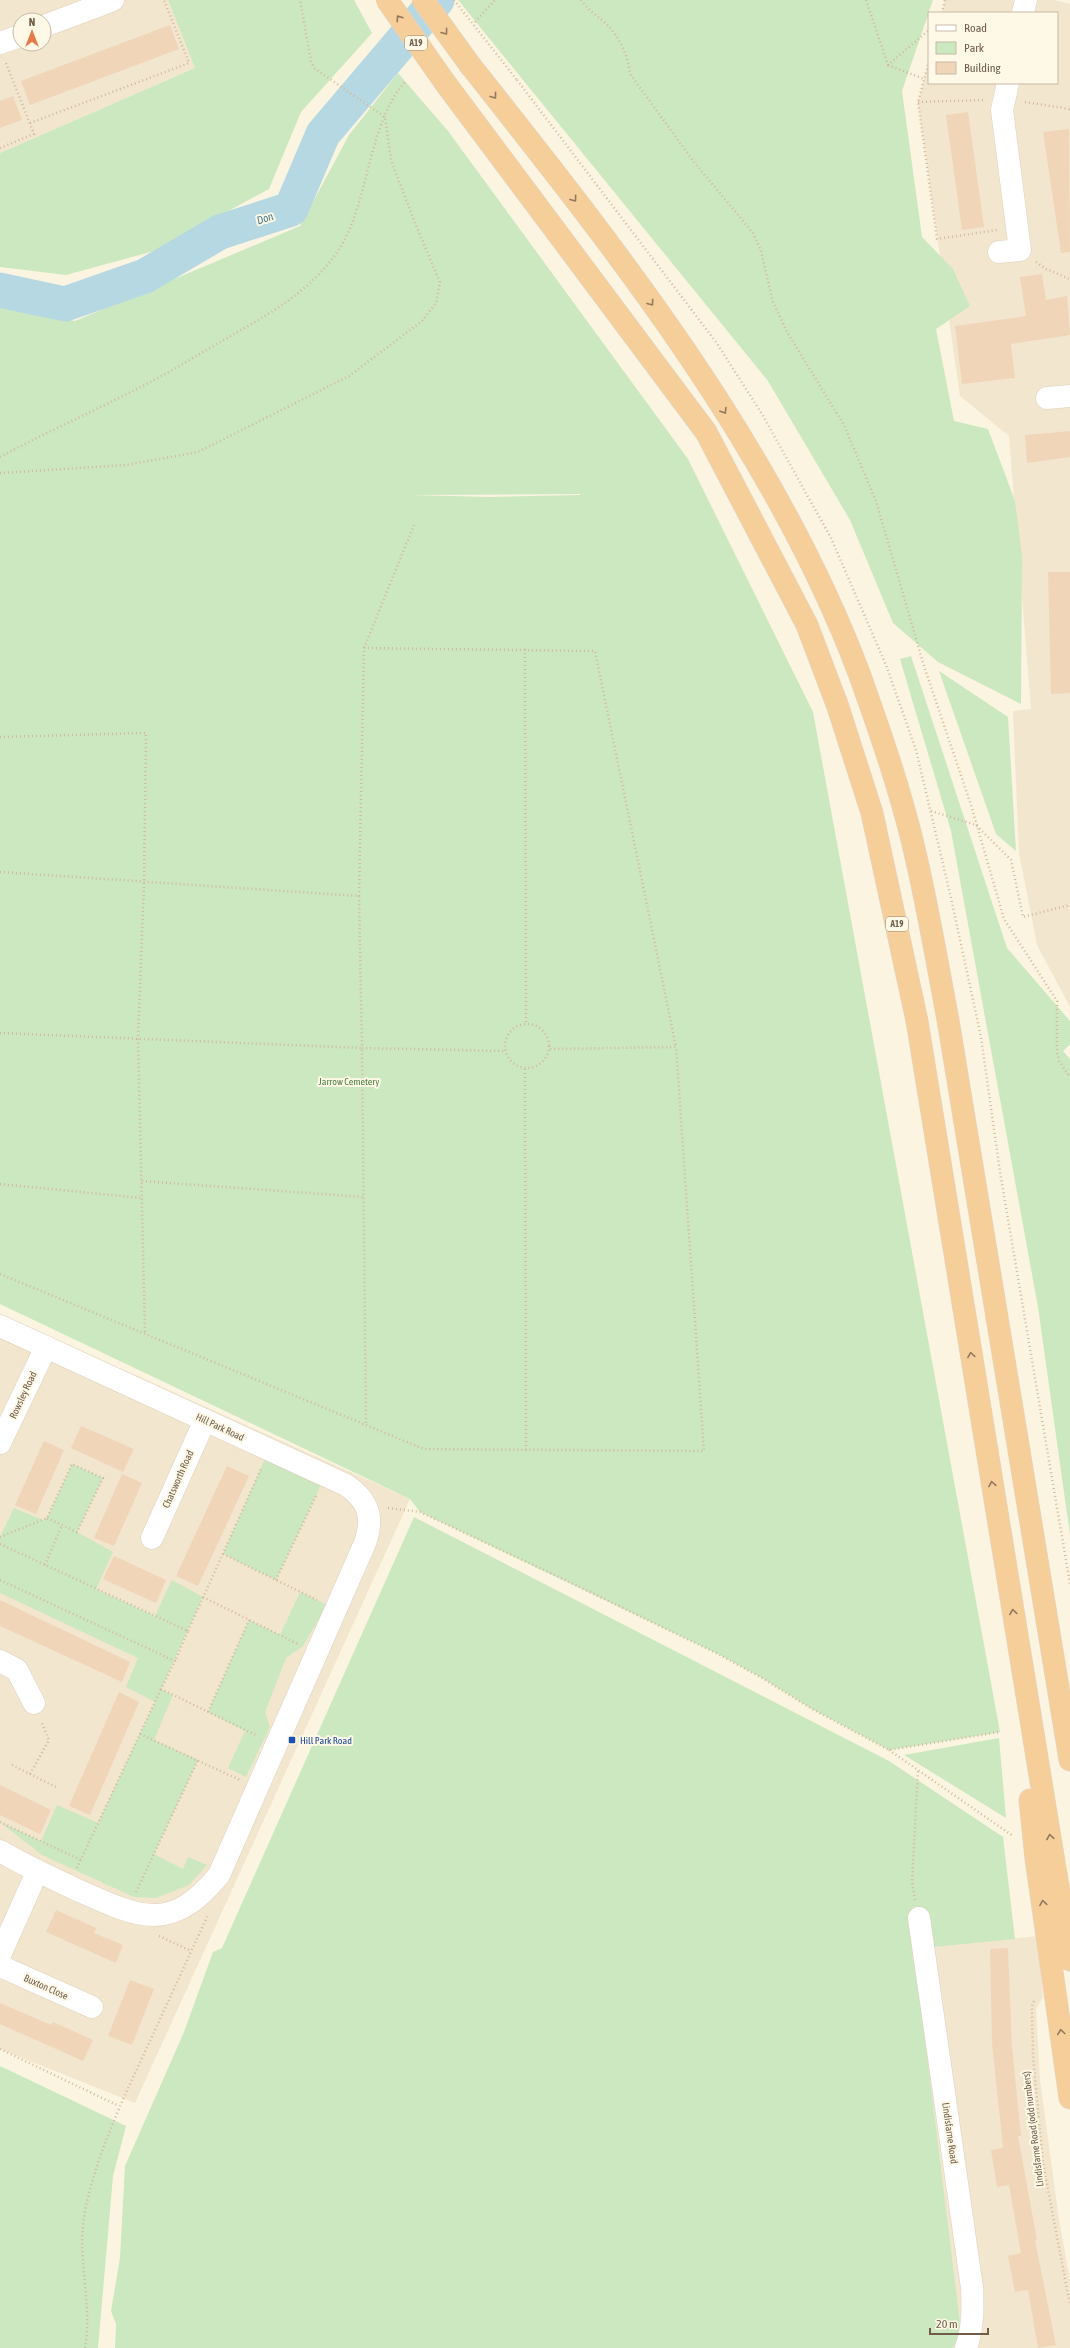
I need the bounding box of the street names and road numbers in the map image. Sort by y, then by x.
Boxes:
road number: A19 [405,36,427,50]
road number: A19 [886,917,908,931]
street label: Rowsley Road [7,1369,39,1420]
street label: Hill Park Road [194,1411,246,1443]
street label: Chatsworth Road [160,1448,196,1510]
street label: Buxton Close [22,1972,70,2002]
street label: Lindisfarne Road (odd numbers) [1020,2071,1046,2187]
street label: Lindisfarne Road [940,2102,960,2165]

